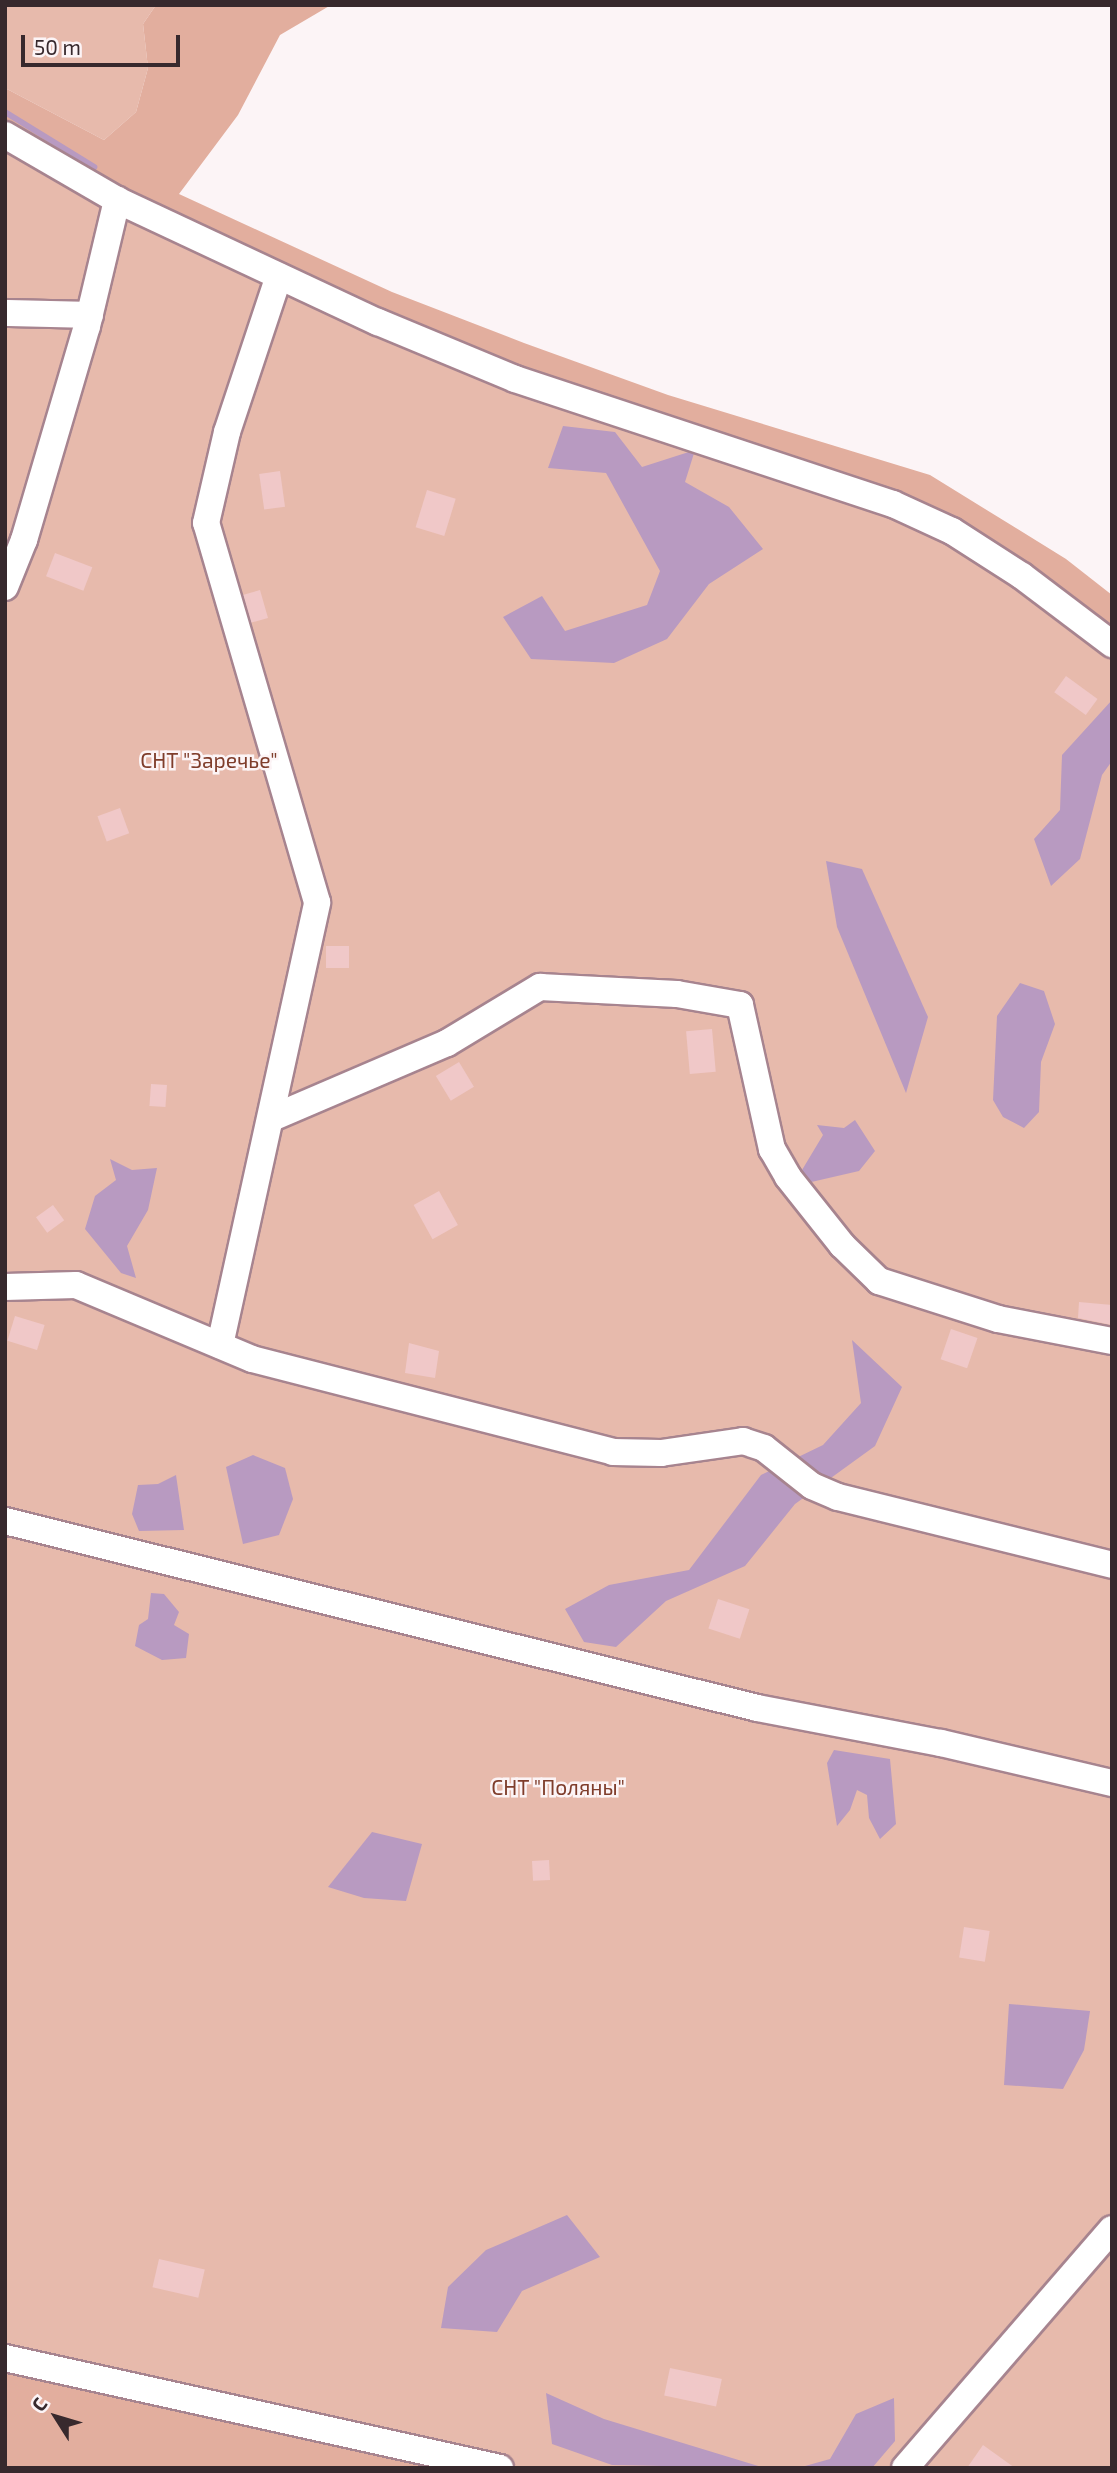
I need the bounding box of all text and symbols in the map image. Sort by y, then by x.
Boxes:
scale bar [24,21,184,65]
text: 50 m [34,34,81,59]
park label: СНТ "Заречье" [140,747,278,773]
park label: СНТ "Поляны" [491,1774,625,1800]
north arrow [21,2382,91,2452]
text: С [26,2393,51,2415]

